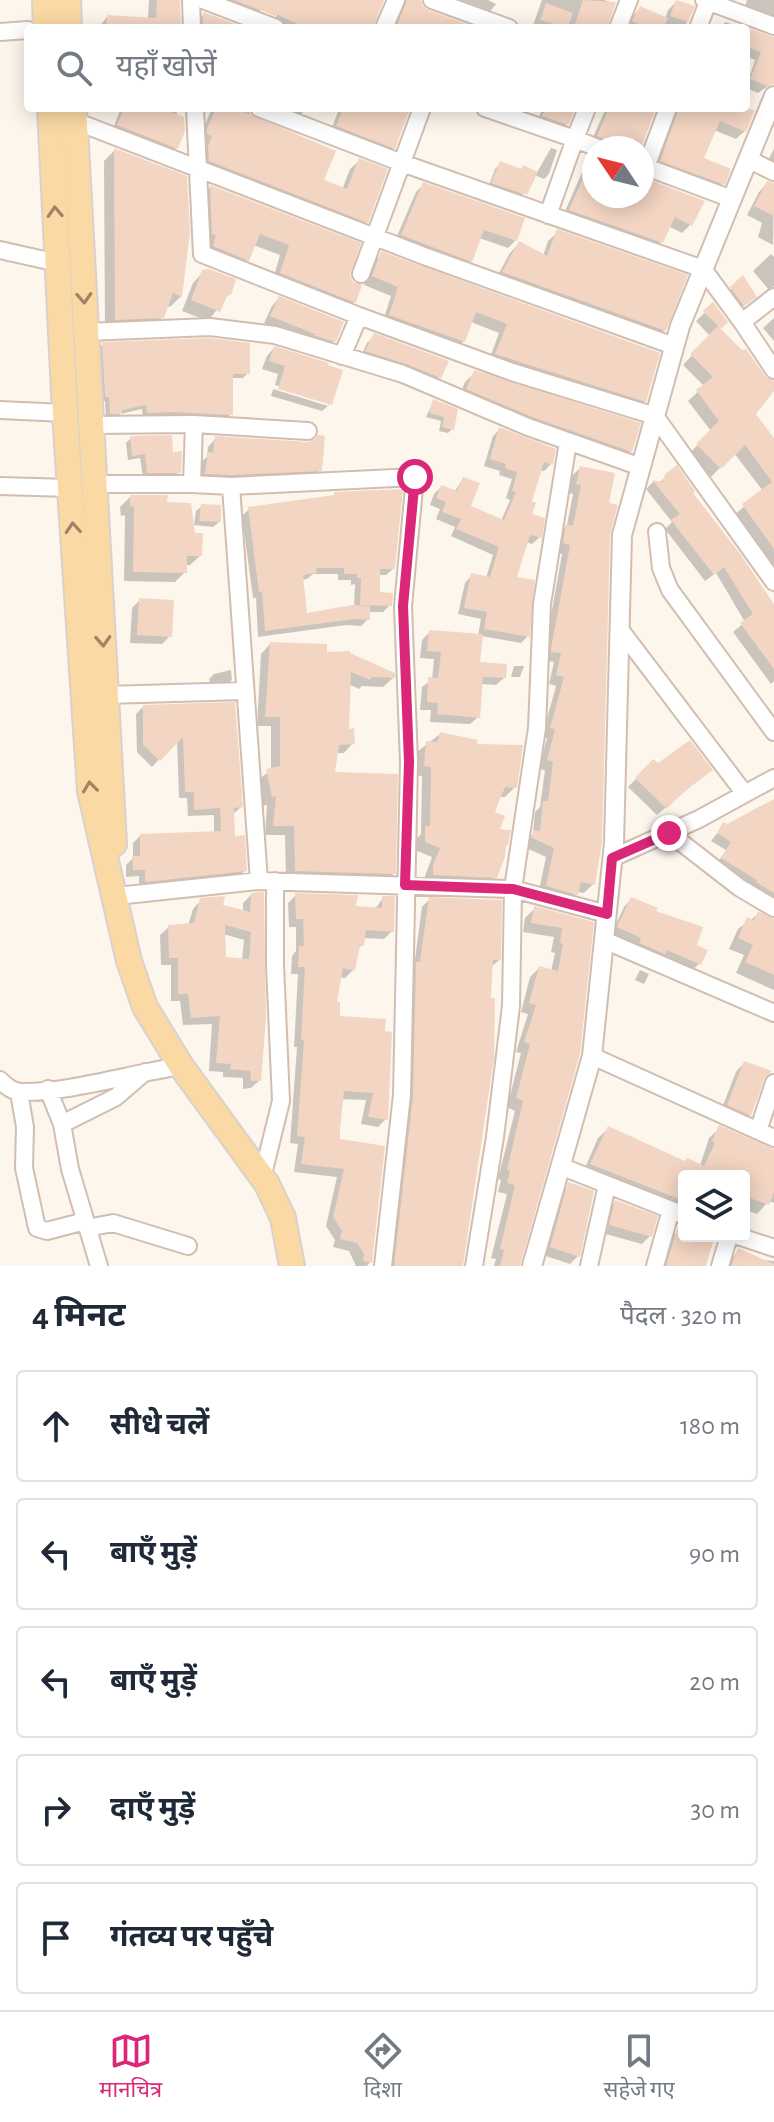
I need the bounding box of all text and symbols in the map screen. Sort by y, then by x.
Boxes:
search box [24,24,750,112]
icon: search [52,46,96,90]
text: यहाँ खोजें [116,52,217,82]
north arrow [582,136,654,208]
one-way arrow [47,205,64,218]
one-way arrow [75,292,92,305]
route start [397,459,433,495]
one-way arrow [65,521,82,534]
one-way arrow [94,635,111,648]
one-way arrow [82,780,99,793]
route end [651,815,687,851]
map controls [678,1170,750,1242]
button: layers [678,1170,750,1242]
text: 4 मिनट [32,1299,126,1333]
text: पैदल · 320 m [620,1303,742,1329]
icon: ahead [34,1404,78,1448]
text: सीधे चलें [110,1410,209,1440]
text: 180 m [680,1413,740,1439]
icon: left [34,1532,78,1576]
text: बाएँ मुड़ें [110,1538,197,1568]
text: 90 m [689,1541,740,1567]
icon: left [34,1660,78,1704]
text: बाएँ मुड़ें [110,1666,197,1696]
text: 20 m [689,1669,740,1695]
icon: right [34,1788,78,1832]
text: दाएँ मुड़ें [110,1794,195,1824]
text: 30 m [690,1797,740,1823]
icon: arrive [34,1916,78,1960]
text: गंतव्य पर पहुँचे [110,1922,273,1952]
tab: मानचित्र [99,2029,162,2106]
tab: दिशा [361,2029,405,2106]
tab: सहेजे गए [604,2029,675,2106]

